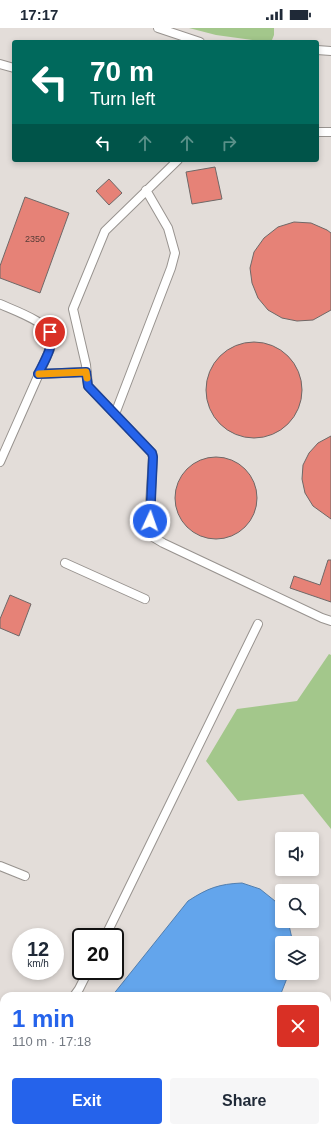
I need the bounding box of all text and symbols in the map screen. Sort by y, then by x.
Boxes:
text: 17:17 [20,6,58,23]
icon: left [24,56,76,108]
text: 70 m [90,56,154,87]
text: Turn left [90,89,155,109]
icon: left [92,132,114,154]
icon: ahead [134,132,156,154]
icon: ahead [176,132,198,154]
icon: right [218,132,240,154]
house number: 2350 [25,234,45,244]
pin [33,315,67,349]
icon: arrive [39,321,61,343]
position arrow [129,500,171,542]
map controls [275,832,319,980]
button: sound [275,832,319,876]
button: search [275,884,319,928]
speed limit sign: 20 [72,928,124,980]
button: layers [275,936,319,980]
text: 12 [27,938,49,960]
text: km/h [27,958,49,969]
text: 1 min [12,1005,75,1032]
button: close [277,1005,319,1047]
text: 110 m · 17:18 [12,1034,91,1049]
button: Exit [12,1078,162,1124]
button: Share [170,1078,319,1124]

